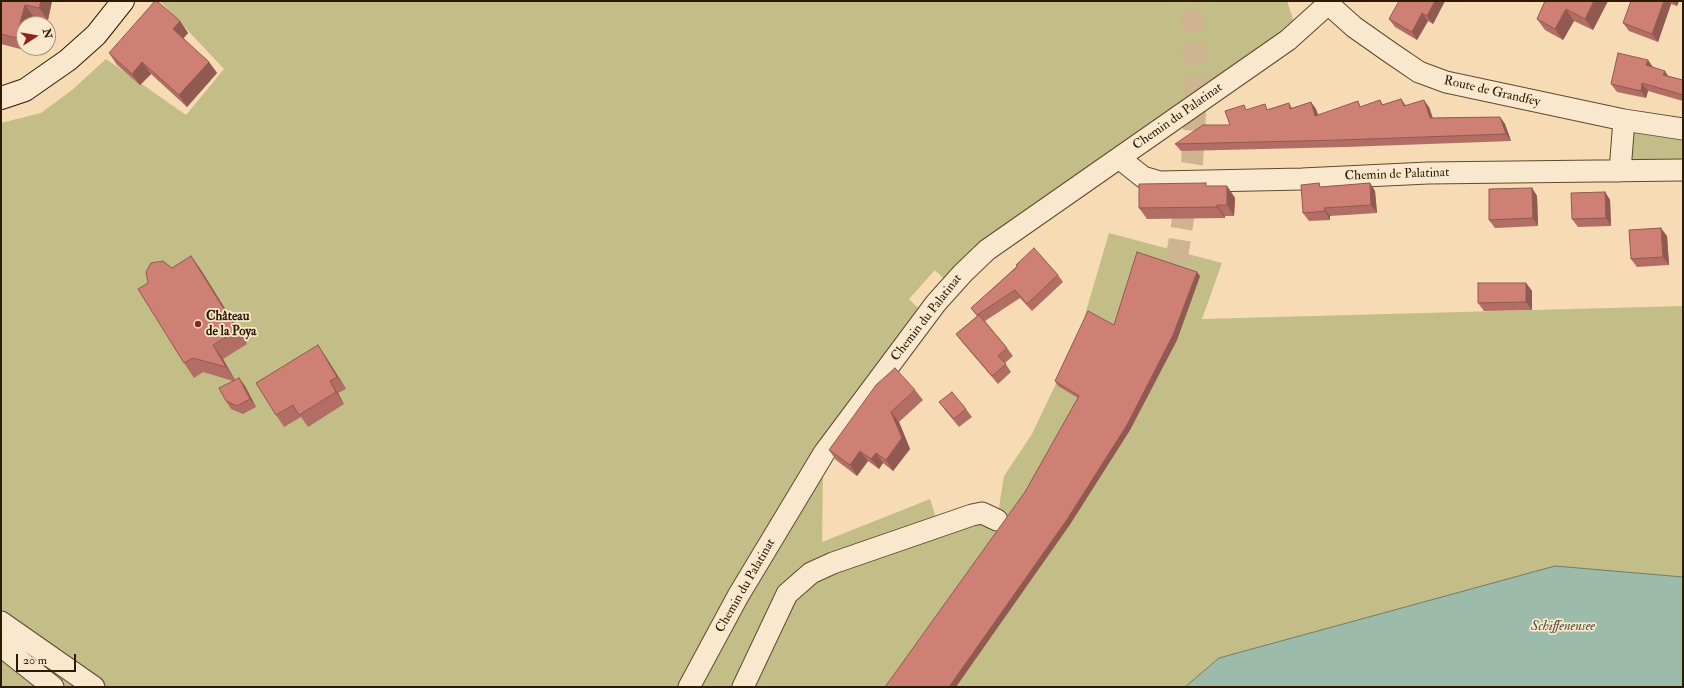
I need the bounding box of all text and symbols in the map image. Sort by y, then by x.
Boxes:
north arrow [16,16,56,56]
text: N [40,27,55,40]
street label: Route de Grandfey [1442,73,1542,111]
street label: Chemin du Palatinat [1130,80,1226,154]
street label: Chemin de Palatinat [1344,165,1450,185]
street label: Chemin du Palatinat [888,271,966,365]
place label: Château de la Poya [206,309,256,340]
marker: Château de la Poya [193,319,203,329]
street label: Chemin du Palatinat [713,536,779,636]
water label: Schiffenensee [1531,619,1595,635]
scale bar [18,646,78,672]
text: 20 m [23,653,47,668]

